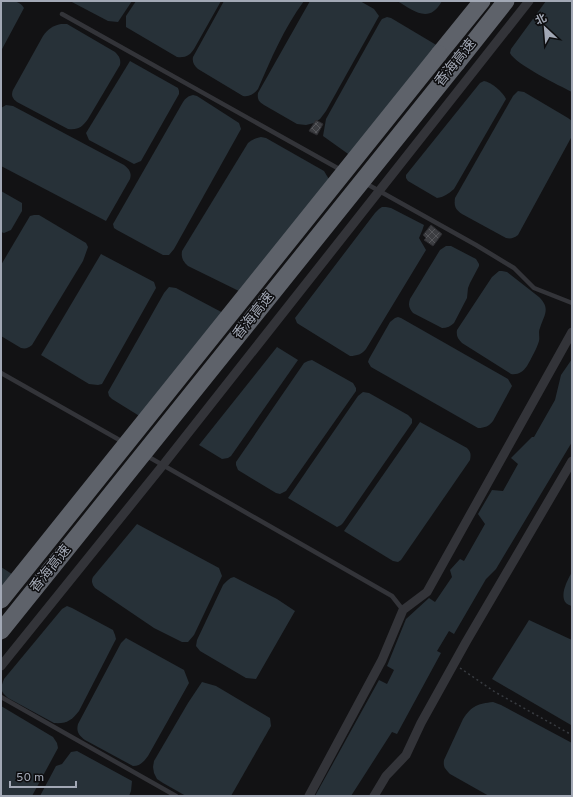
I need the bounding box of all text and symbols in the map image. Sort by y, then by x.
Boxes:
north arrow [525,8,565,48]
text: 北 [533,11,549,29]
street label: 香海高速 [432,36,480,90]
street label: 香海高速 [230,289,278,343]
street label: 香海高速 [27,542,75,596]
scale bar [10,763,76,789]
text: 50 m [16,770,44,786]

